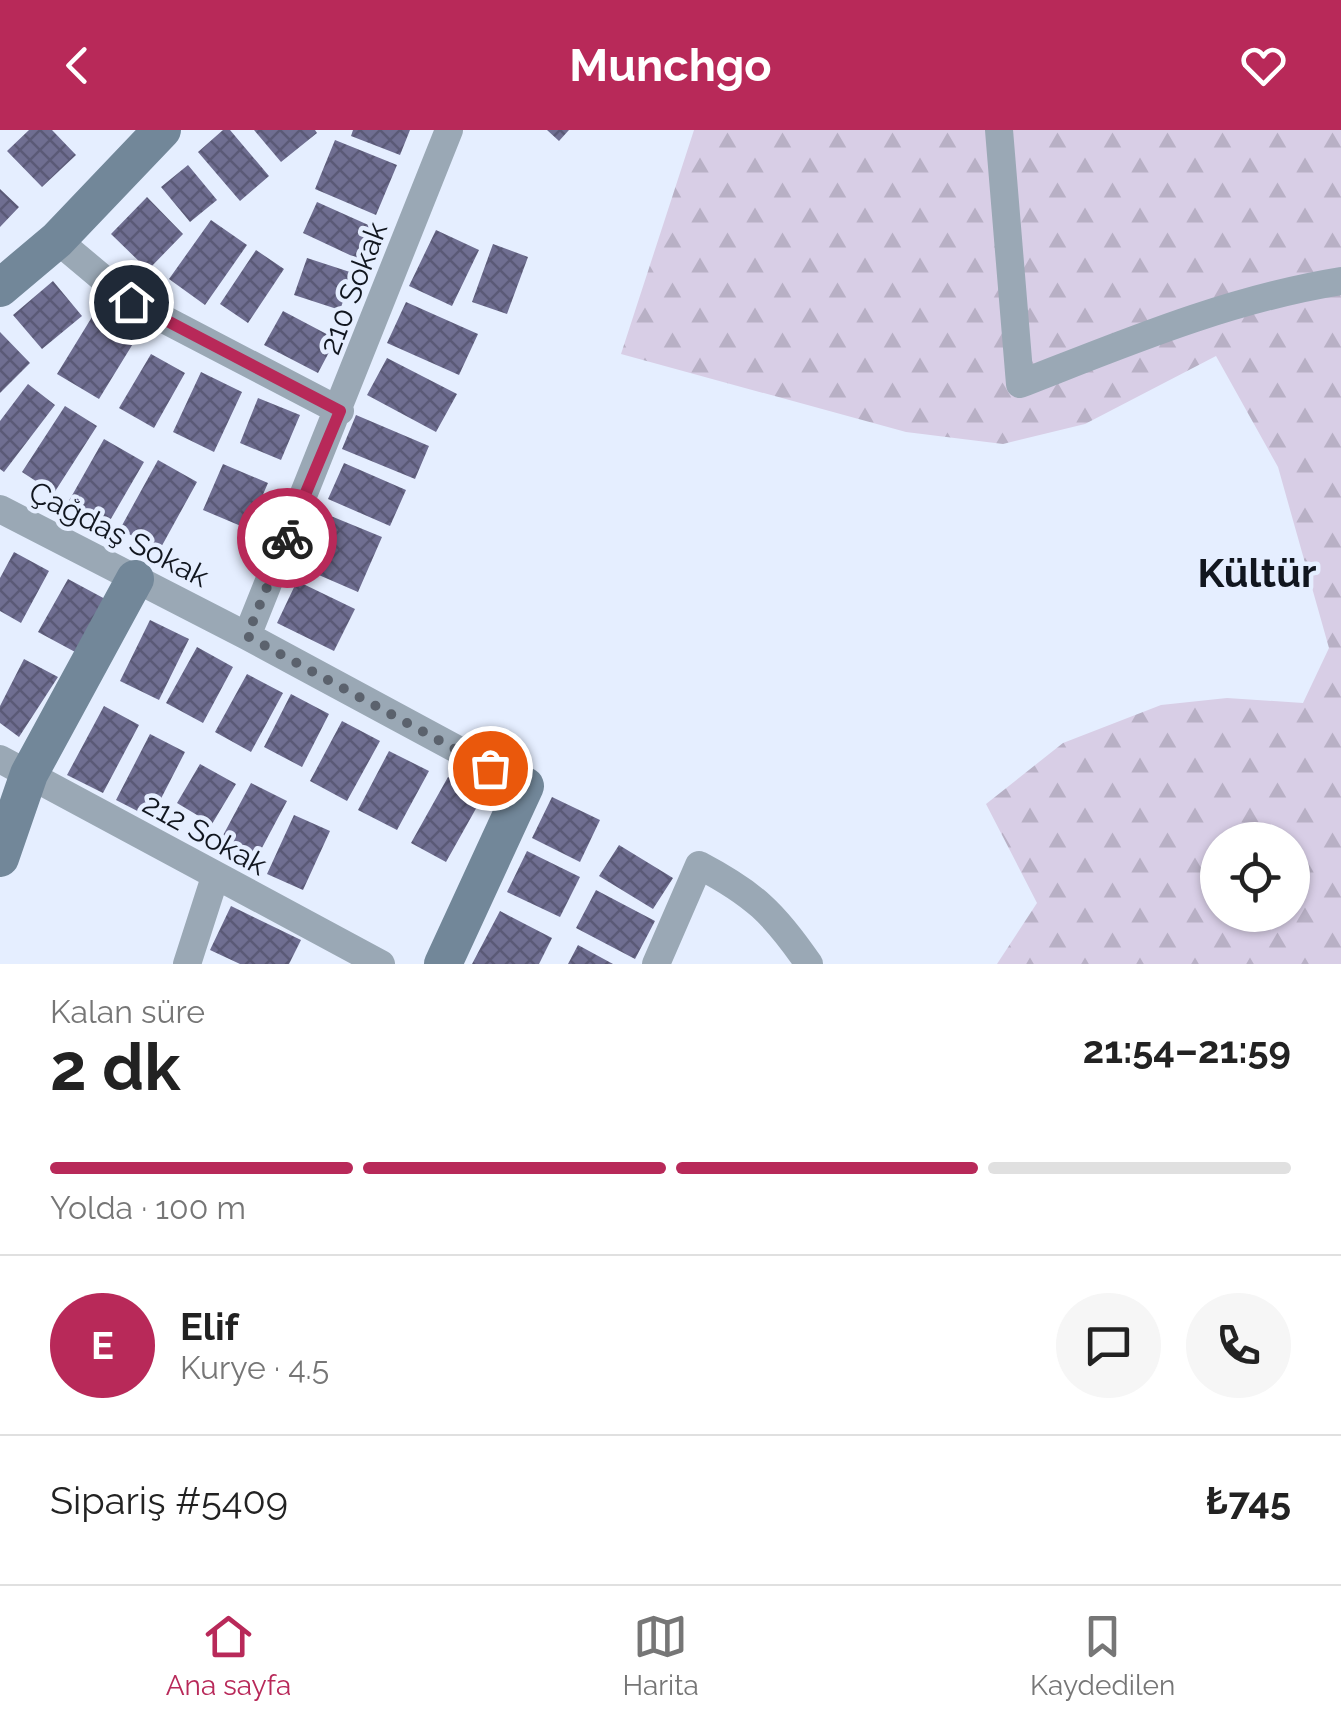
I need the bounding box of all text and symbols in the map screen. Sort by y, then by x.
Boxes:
icon: back [50,38,105,93]
icon: heart [1236,38,1291,93]
text: Munchgo [569,39,772,92]
street label: 210 Sokak [312,217,394,359]
pin [89,260,174,345]
icon: home [104,275,159,330]
street label: Çağdaş Sokak [23,474,215,594]
courier [237,488,337,588]
icon: bike [260,511,315,566]
district label: Kültür [1198,549,1316,596]
pin [448,726,533,811]
icon: bag [463,741,518,796]
street label: 212 Sokak [137,786,273,882]
map controls [1200,822,1310,932]
button: locate [1200,822,1310,932]
text: Kalan süre [50,993,205,1030]
text: 21:54–21:59 [1083,1027,1291,1072]
text: 2 dk [50,1029,180,1105]
text: Yolda · 100 m [50,1189,246,1226]
button: chat [1056,1293,1161,1398]
button: phone [1186,1293,1291,1398]
text: Elif [180,1304,239,1349]
text: E [91,1323,114,1368]
text: Kurye · 4.5 [180,1349,329,1386]
text: Sipariş #5409 [50,1478,288,1523]
text: ₺745 [1206,1478,1291,1523]
tab: Ana sayfa [166,1609,291,1702]
tab: Harita [622,1609,699,1702]
tab: Kaydedilen [1030,1609,1175,1702]

